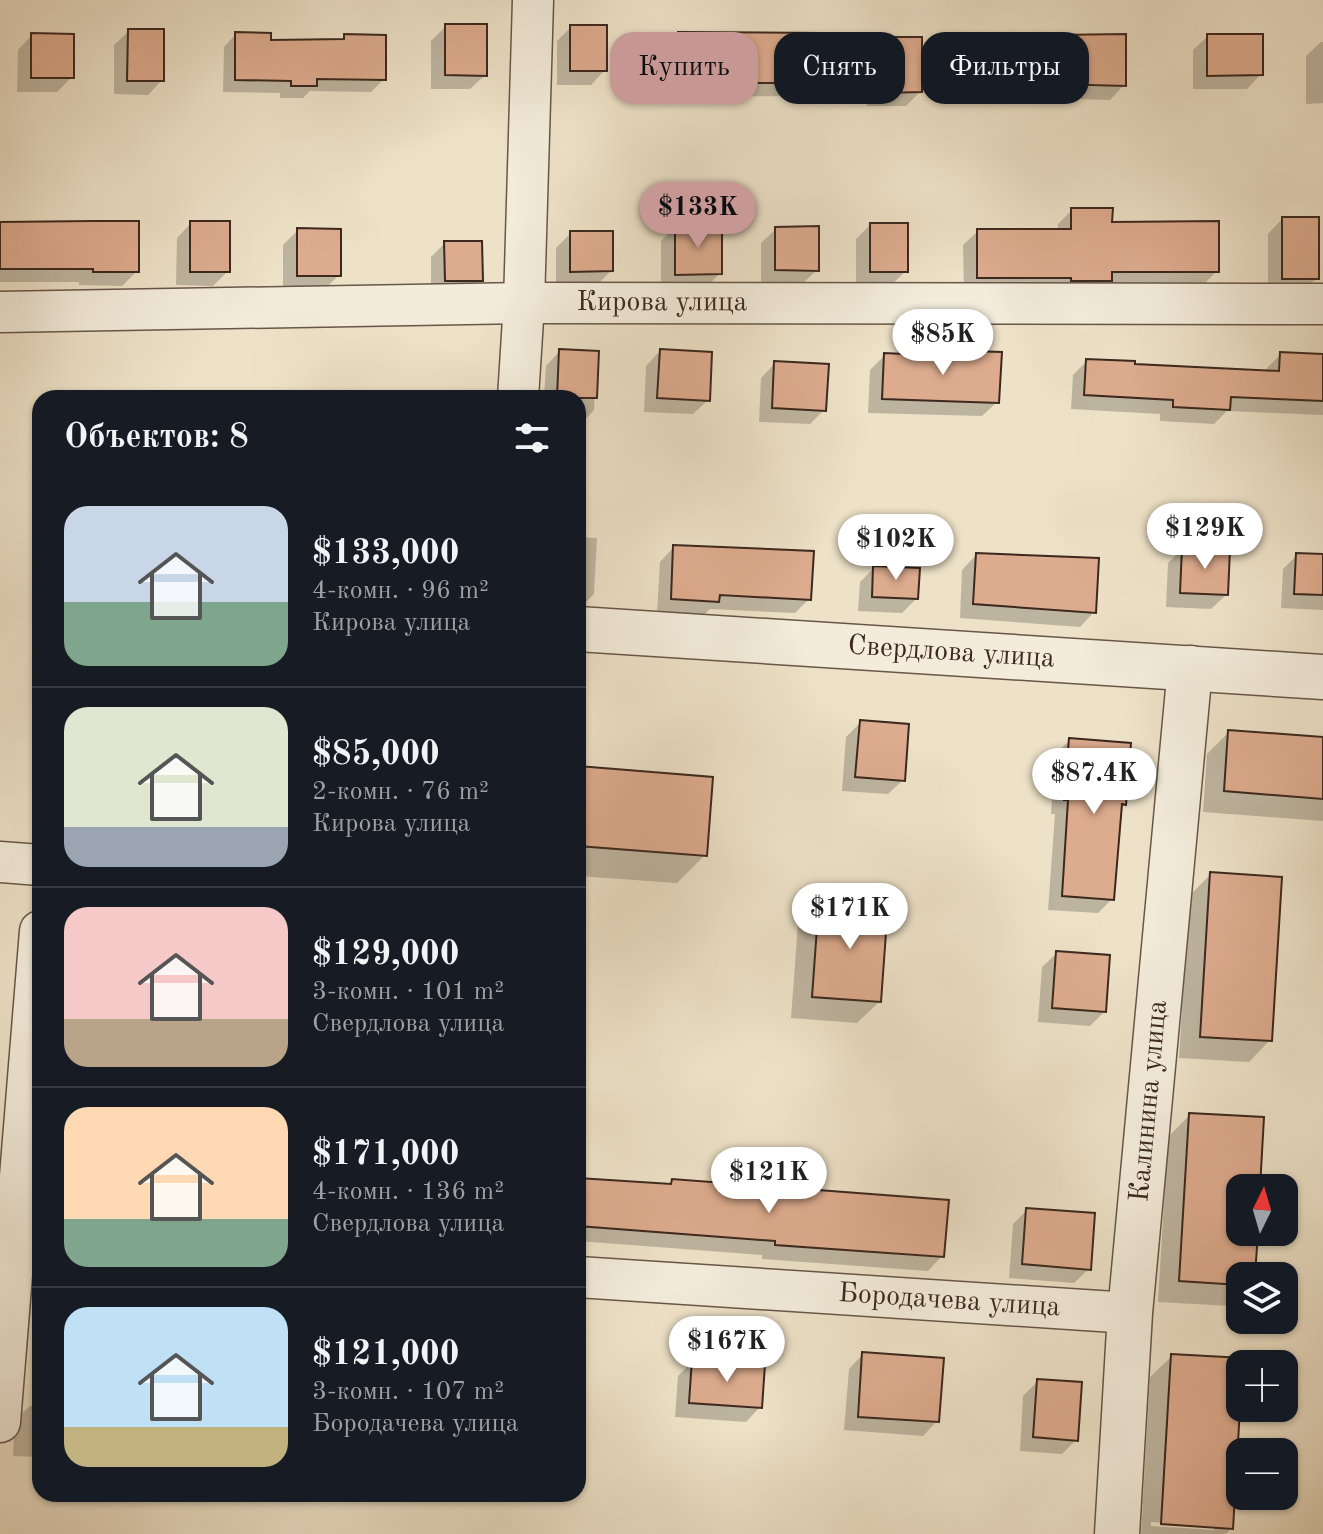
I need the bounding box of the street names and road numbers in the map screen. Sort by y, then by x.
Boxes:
street label: Кирова улица [577,289,747,317]
street label: Свердлова улица [847,632,1056,674]
street label: Калинина улица [1126,999,1173,1203]
street label: Бородачева улица [837,1280,1061,1322]

